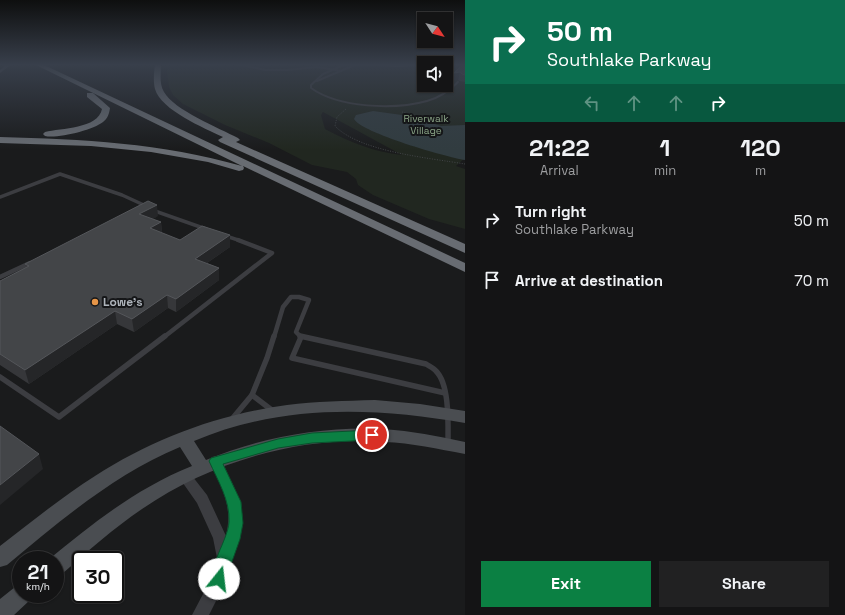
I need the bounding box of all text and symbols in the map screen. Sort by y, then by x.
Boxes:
north arrow [417,12,453,48]
map controls [417,12,453,92]
text: 50 m [547,13,613,49]
icon: right [481,16,533,68]
text: Southlake Parkway [547,48,712,71]
button: sound [417,56,453,92]
icon: left [581,92,603,114]
icon: ahead [623,92,645,114]
icon: ahead [665,92,687,114]
icon: right [707,92,729,114]
park label: Riverwalk Village [403,112,449,137]
text: 21:22 [529,132,590,163]
text: 1 [660,132,670,163]
text: 120 [740,132,781,163]
text: Arrival [540,162,579,179]
text: min [654,162,676,179]
text: m [755,162,766,179]
text: Turn right [515,202,586,221]
icon: right [481,209,503,231]
text: 50 m [794,211,829,230]
text: Southlake Parkway [515,221,634,238]
icon: arrive [481,269,503,291]
text: Arrive at destination [515,271,663,290]
text: 70 m [794,271,829,290]
place label: Lowe's [103,294,143,310]
marker: Lowe's [90,297,100,307]
pin [355,418,389,452]
icon: arrive [361,424,383,446]
speed limit sign: 30 [72,551,124,603]
position arrow [198,558,240,600]
text: 21 [28,559,48,585]
button: Exit [481,561,651,607]
button: Share [659,561,829,607]
text: km/h [26,580,50,593]

